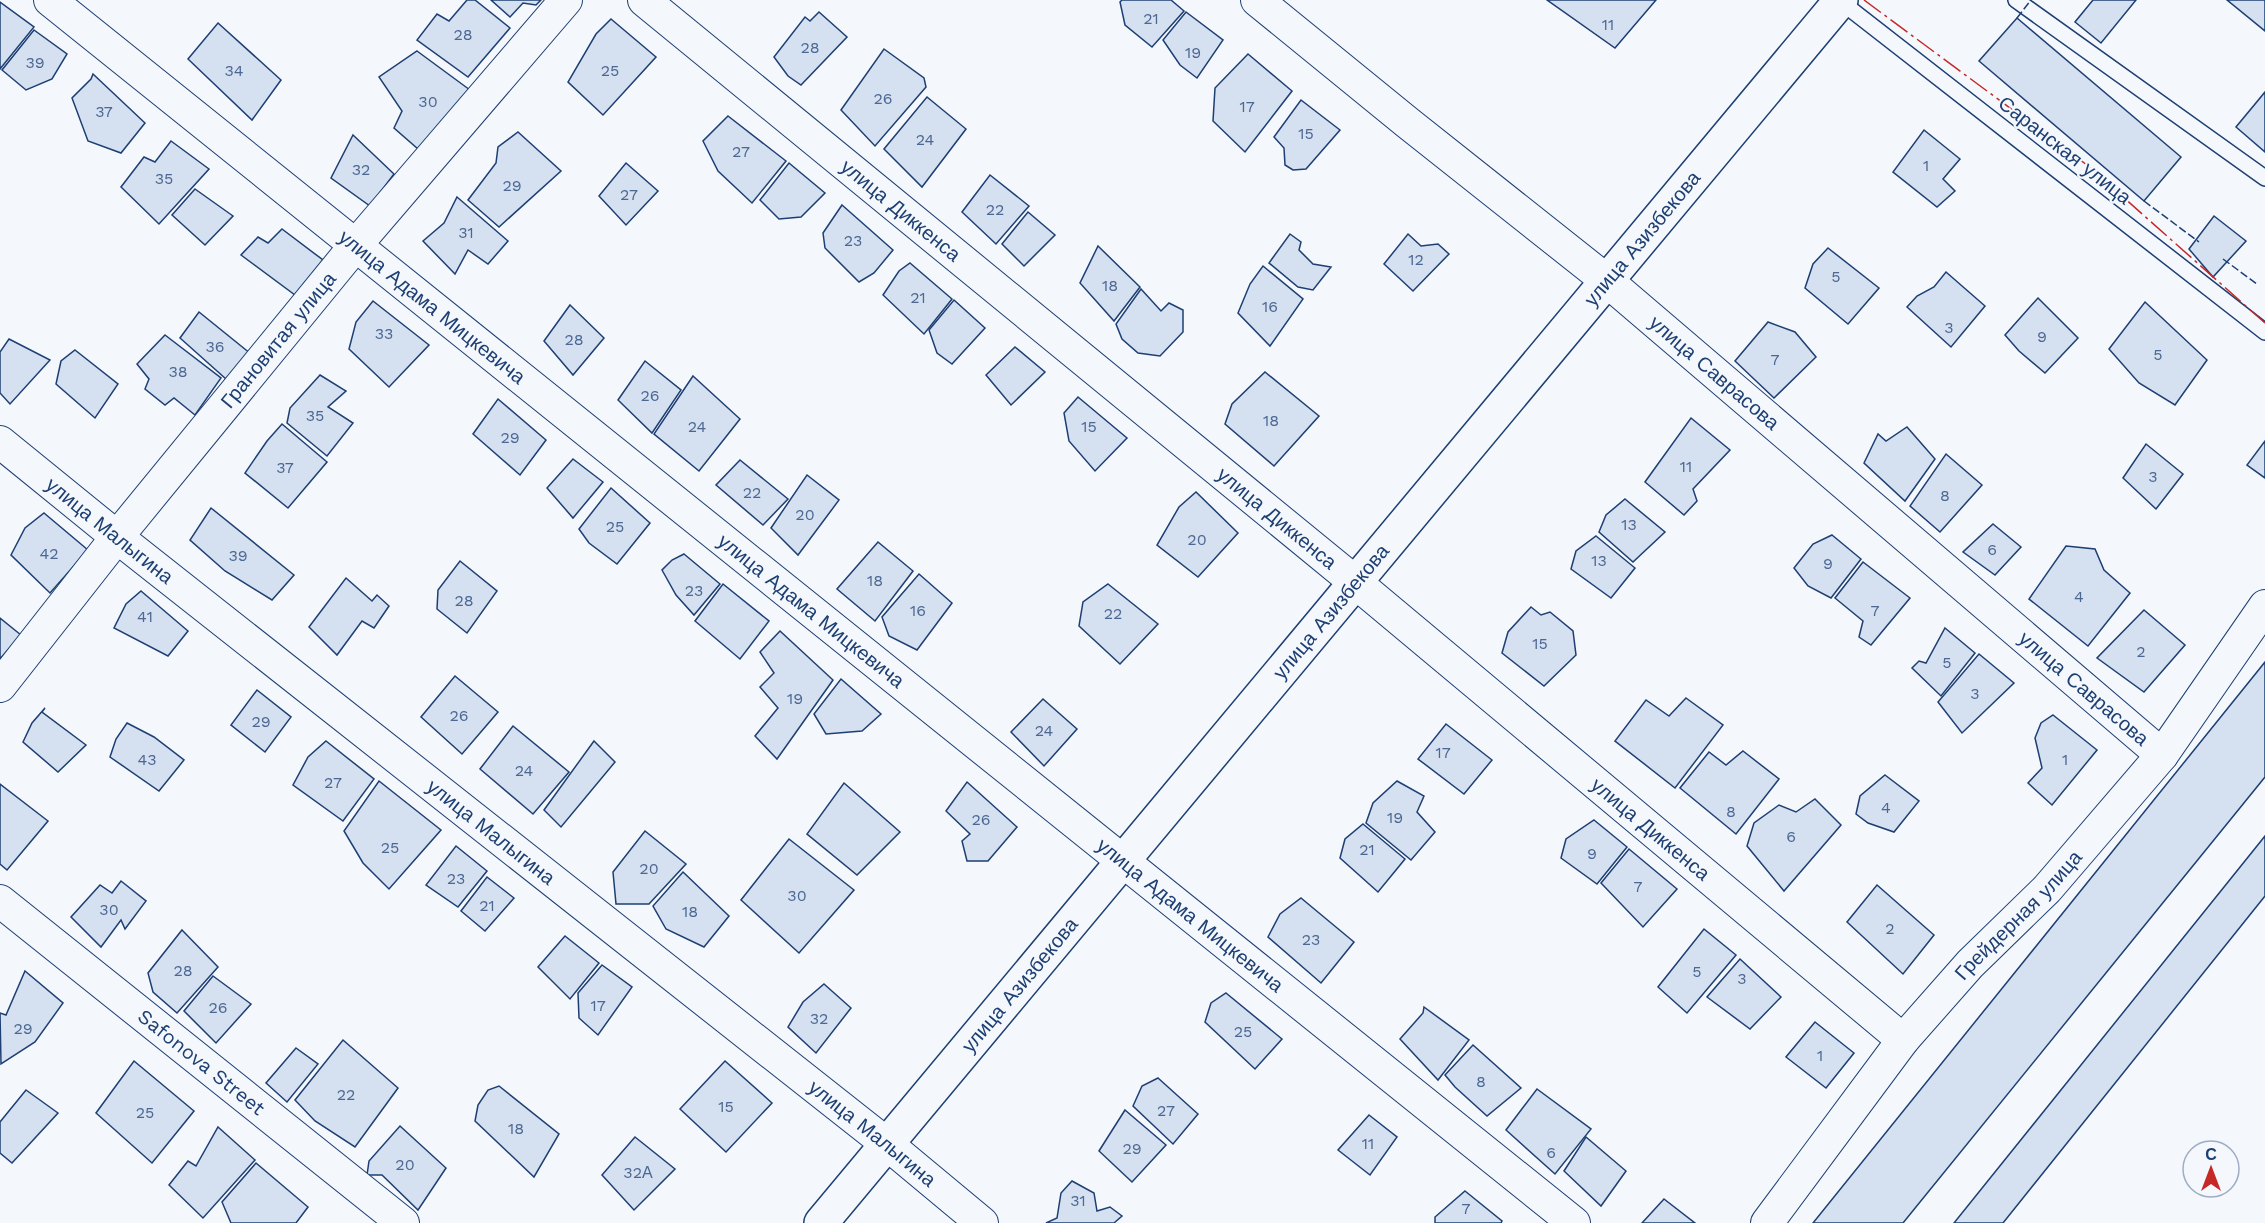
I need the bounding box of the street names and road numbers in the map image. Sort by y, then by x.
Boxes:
street label: Саранская улица [1994,91,2137,210]
street label: улица Диккенса [836,154,966,267]
street label: улица Азизбекова [1579,165,1706,311]
street label: улица Адама Мицкевича [334,225,531,389]
street label: Грановитая улица [215,266,341,413]
street label: улица Саврасова [1644,310,1785,435]
street label: улица Диккенса [1212,462,1342,575]
street label: улица Малыгина [41,472,179,589]
street label: улица Адама Мицкевича [713,529,910,694]
street label: улица Азизбекова [1268,539,1395,684]
street label: улица Саврасова [2014,626,2154,751]
street label: улица Диккенса [1586,772,1716,886]
street label: улица Малыгина [422,774,561,890]
street label: улица Адама Мицкевича [1092,833,1289,998]
street label: Грейдерная улица [1950,845,2087,985]
street label: улица Азизбекова [956,912,1083,1057]
street label: Safonova Street [133,1004,270,1120]
street label: улица Малыгина [804,1075,942,1192]

